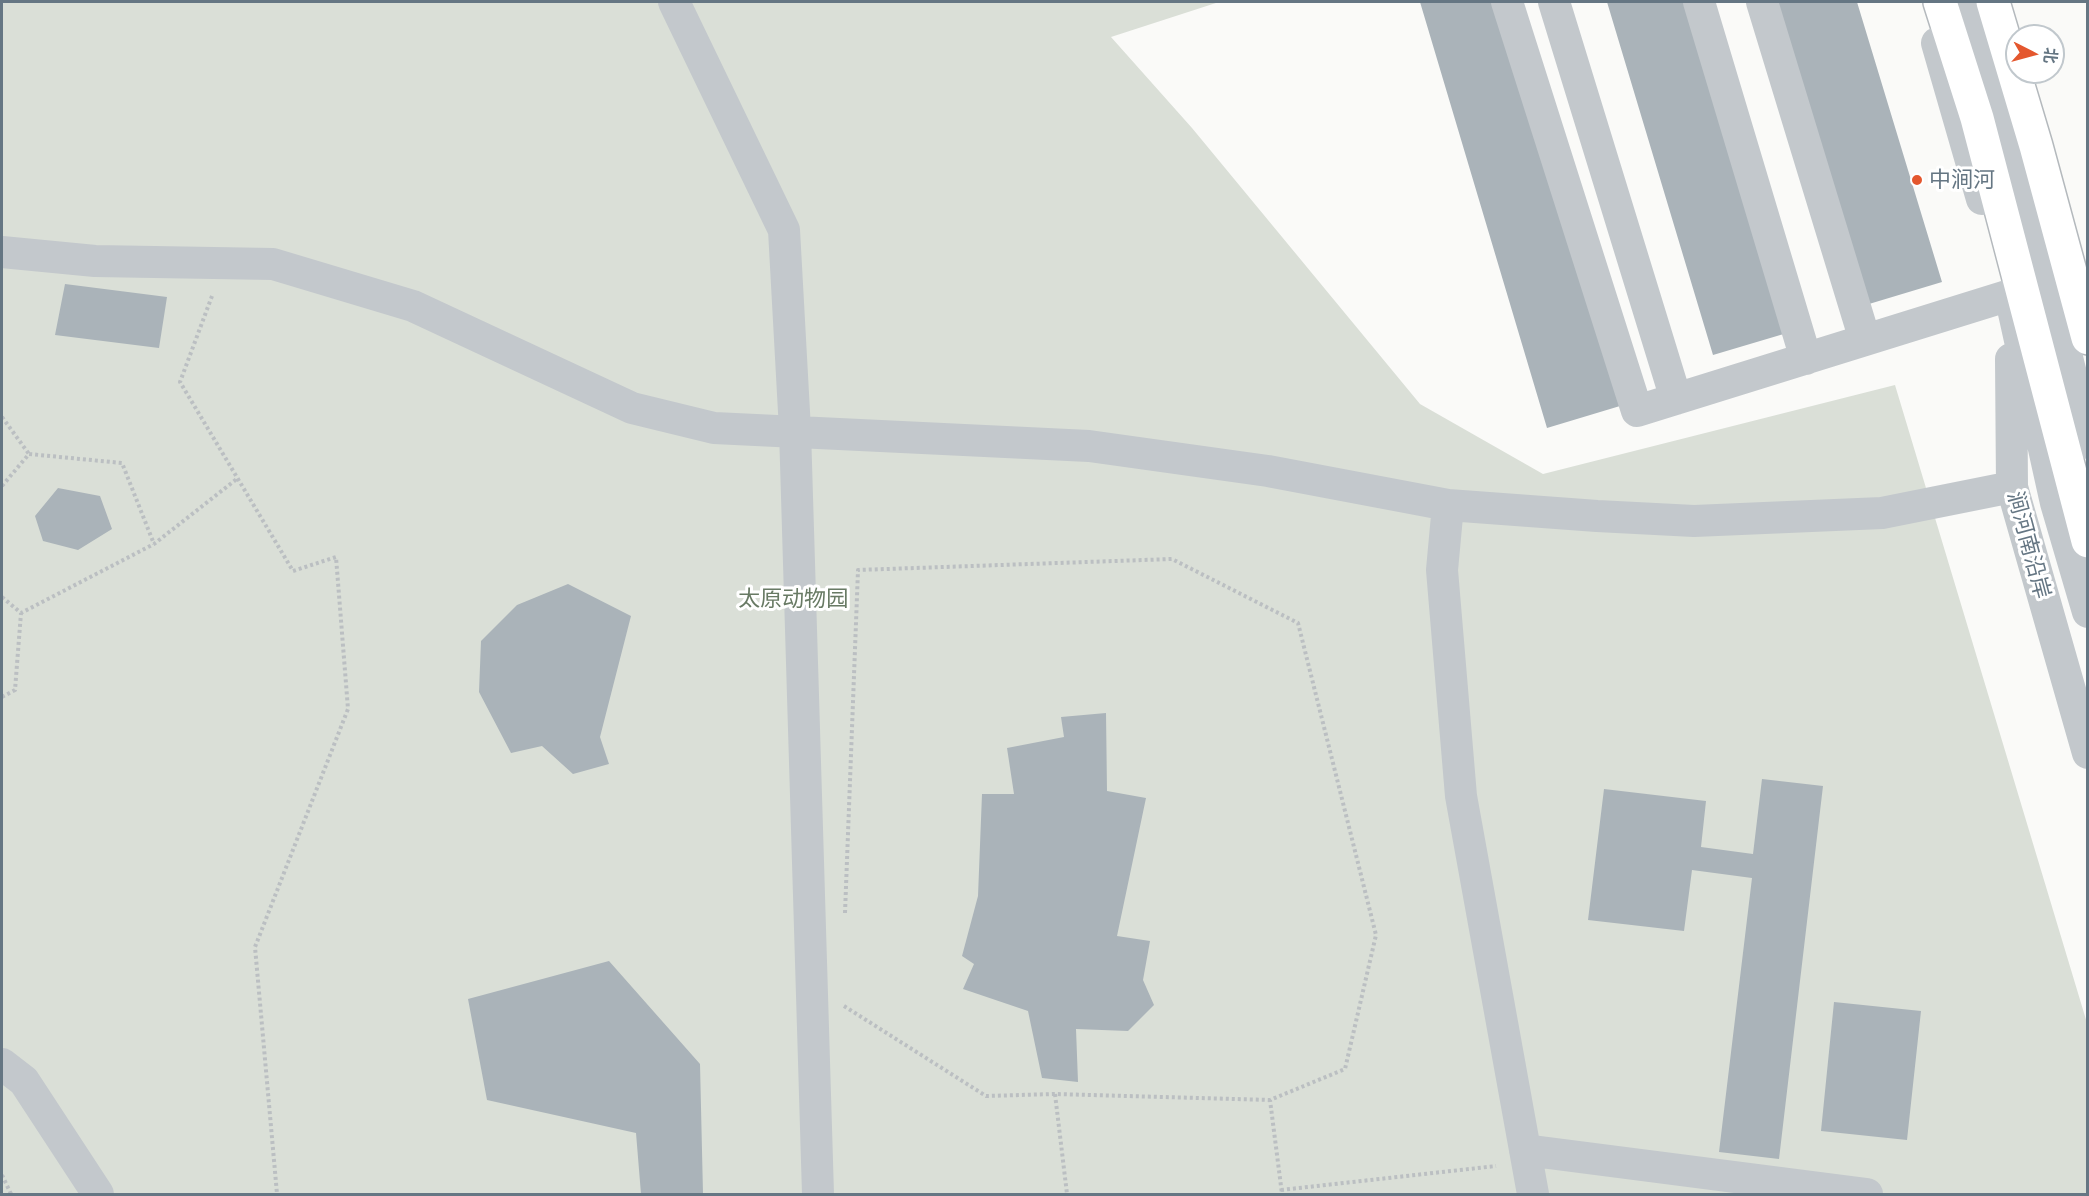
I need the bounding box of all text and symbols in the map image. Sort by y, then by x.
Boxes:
north arrow [2005,24,2065,84]
text: 北 [2041,47,2062,65]
place label: 中涧河 [1929,167,1995,193]
marker: 中涧河 [1910,173,1924,187]
street label: 涧河南沿岸 [2002,488,2056,602]
park label: 太原动物园 [738,586,848,612]

